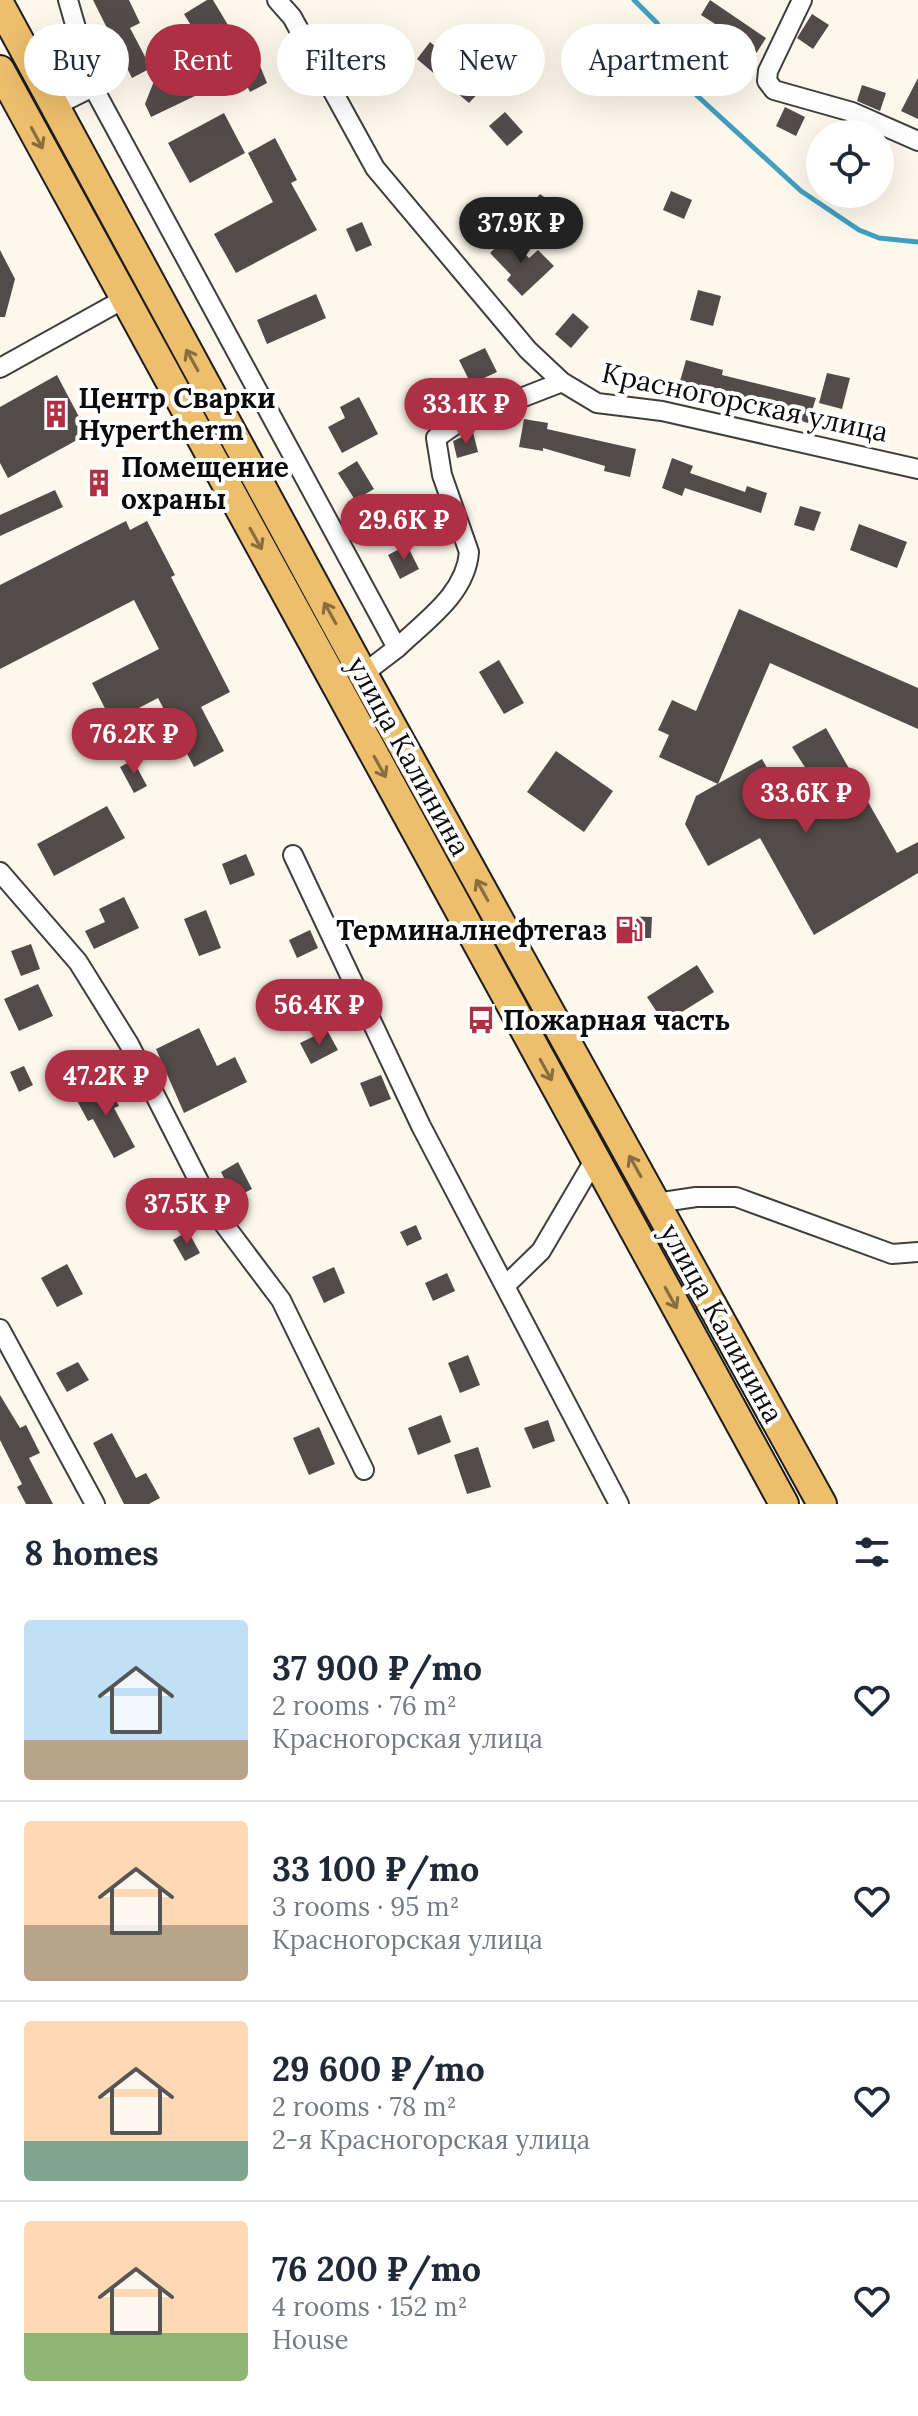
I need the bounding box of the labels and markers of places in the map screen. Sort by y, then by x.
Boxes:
pin: 37.9K ₽ [447,197,595,265]
pin: 33.1K ₽ [392,378,540,446]
place label: Центр Сварки Hypertherm [78,380,275,448]
building icon: Центр Сварки Hypertherm [41,399,71,429]
place label: Помещение охраны [121,449,289,517]
building icon: Помещение охраны [84,468,114,498]
pin: 29.6K ₽ [330,494,478,562]
pin: 76.2K ₽ [60,708,208,776]
pin: 33.6K ₽ [732,767,880,835]
place label: Терминалнефтегаз [336,912,607,948]
fuel station icon: Терминалнефтегаз [614,915,644,945]
pin: 56.4K ₽ [245,979,393,1047]
place label: Пожарная часть [503,1002,730,1038]
bus stop icon: Пожарная часть [466,1005,496,1035]
pin: 47.2K ₽ [32,1050,180,1118]
pin: 37.5K ₽ [113,1178,261,1246]

